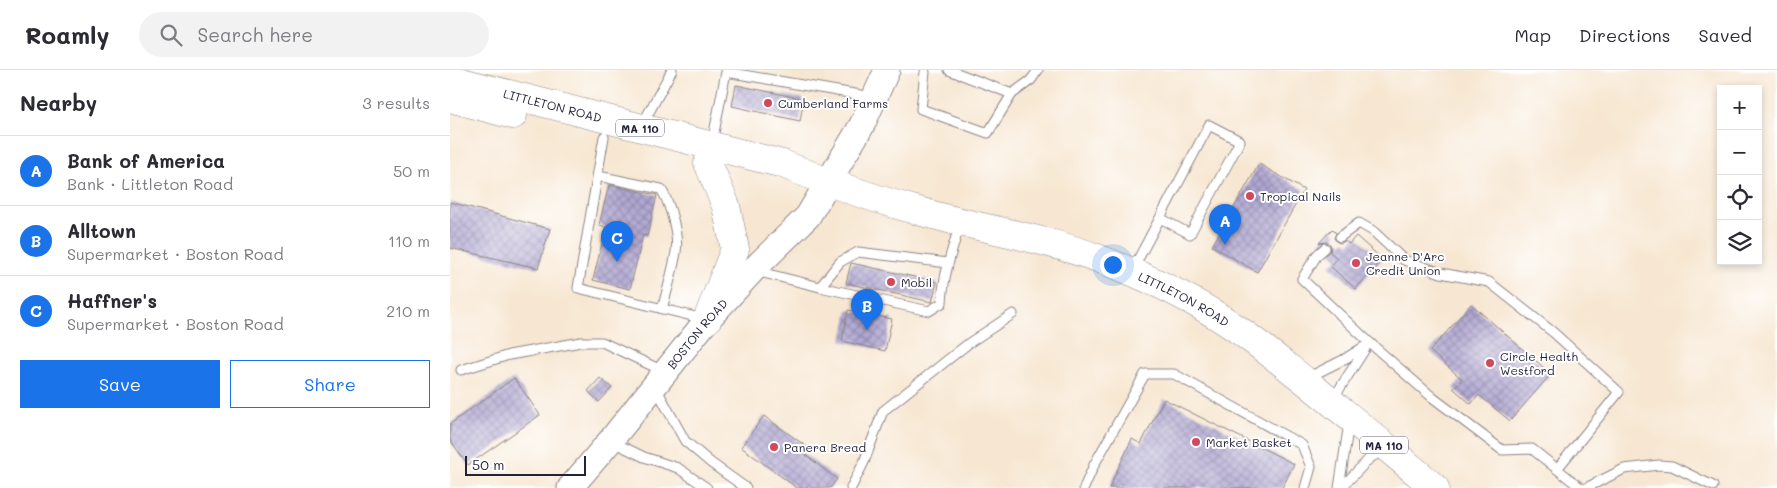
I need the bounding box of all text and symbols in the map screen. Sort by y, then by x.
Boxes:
search box [139,12,489,57]
text: Roamly [25,19,109,50]
icon: search [157,21,185,49]
text: Search here [197,22,313,47]
text: Map [1514,23,1551,47]
text: Directions [1579,23,1671,47]
text: Saved [1699,23,1752,47]
street label: LITTLETON ROAD [502,85,604,125]
map controls [1717,85,1762,265]
button: + [1717,85,1762,130]
text: Nearby [20,89,97,116]
text: 3 results [362,92,430,113]
place label: Cumberland Farms [778,95,888,111]
marker: Cumberland Farms [762,97,774,109]
road number: MA 110 [616,119,664,136]
button: − [1717,130,1762,175]
text: Bank of America [67,148,225,173]
text: A [30,160,42,181]
text: 50 m [393,160,430,181]
text: Bank · Littleton Road [67,173,233,194]
button: locate [1717,175,1762,220]
place label: Tropical Nails [1260,188,1341,204]
marker: Tropical Nails [1244,190,1256,202]
pin: A [1209,204,1241,245]
text: Alltown [67,218,136,243]
button: layers [1717,220,1762,265]
pin: C [601,221,633,262]
text: B [31,230,41,251]
text: 110 m [388,230,430,251]
text: Supermarket · Boston Road [67,243,284,264]
place label: Jeanne D'Arc Credit Union [1366,248,1444,278]
your location [1100,252,1126,278]
marker: Jeanne D'Arc Credit Union [1350,257,1362,269]
street label: LITTLETON ROAD [1136,268,1232,330]
place label: Mobil [901,274,932,290]
marker: Mobil [885,276,897,288]
text: Haffner's [67,288,157,313]
pin: B [851,289,883,330]
street label: BOSTON ROAD [663,295,731,372]
text: C [30,300,42,321]
text: 210 m [386,300,430,321]
text: Supermarket · Boston Road [67,313,284,334]
place label: Circle Health Westford [1500,348,1578,378]
marker: Circle Health Westford [1484,357,1496,369]
button: Save [20,360,220,408]
button: Share [230,360,430,408]
place label: Market Basket [1206,434,1292,450]
marker: Market Basket [1190,436,1202,448]
road number: MA 110 [1360,436,1408,454]
place label: Panera Bread [784,439,867,455]
marker: Panera Bread [768,441,780,453]
scale bar [465,453,586,476]
text: 50 m [472,455,504,474]

